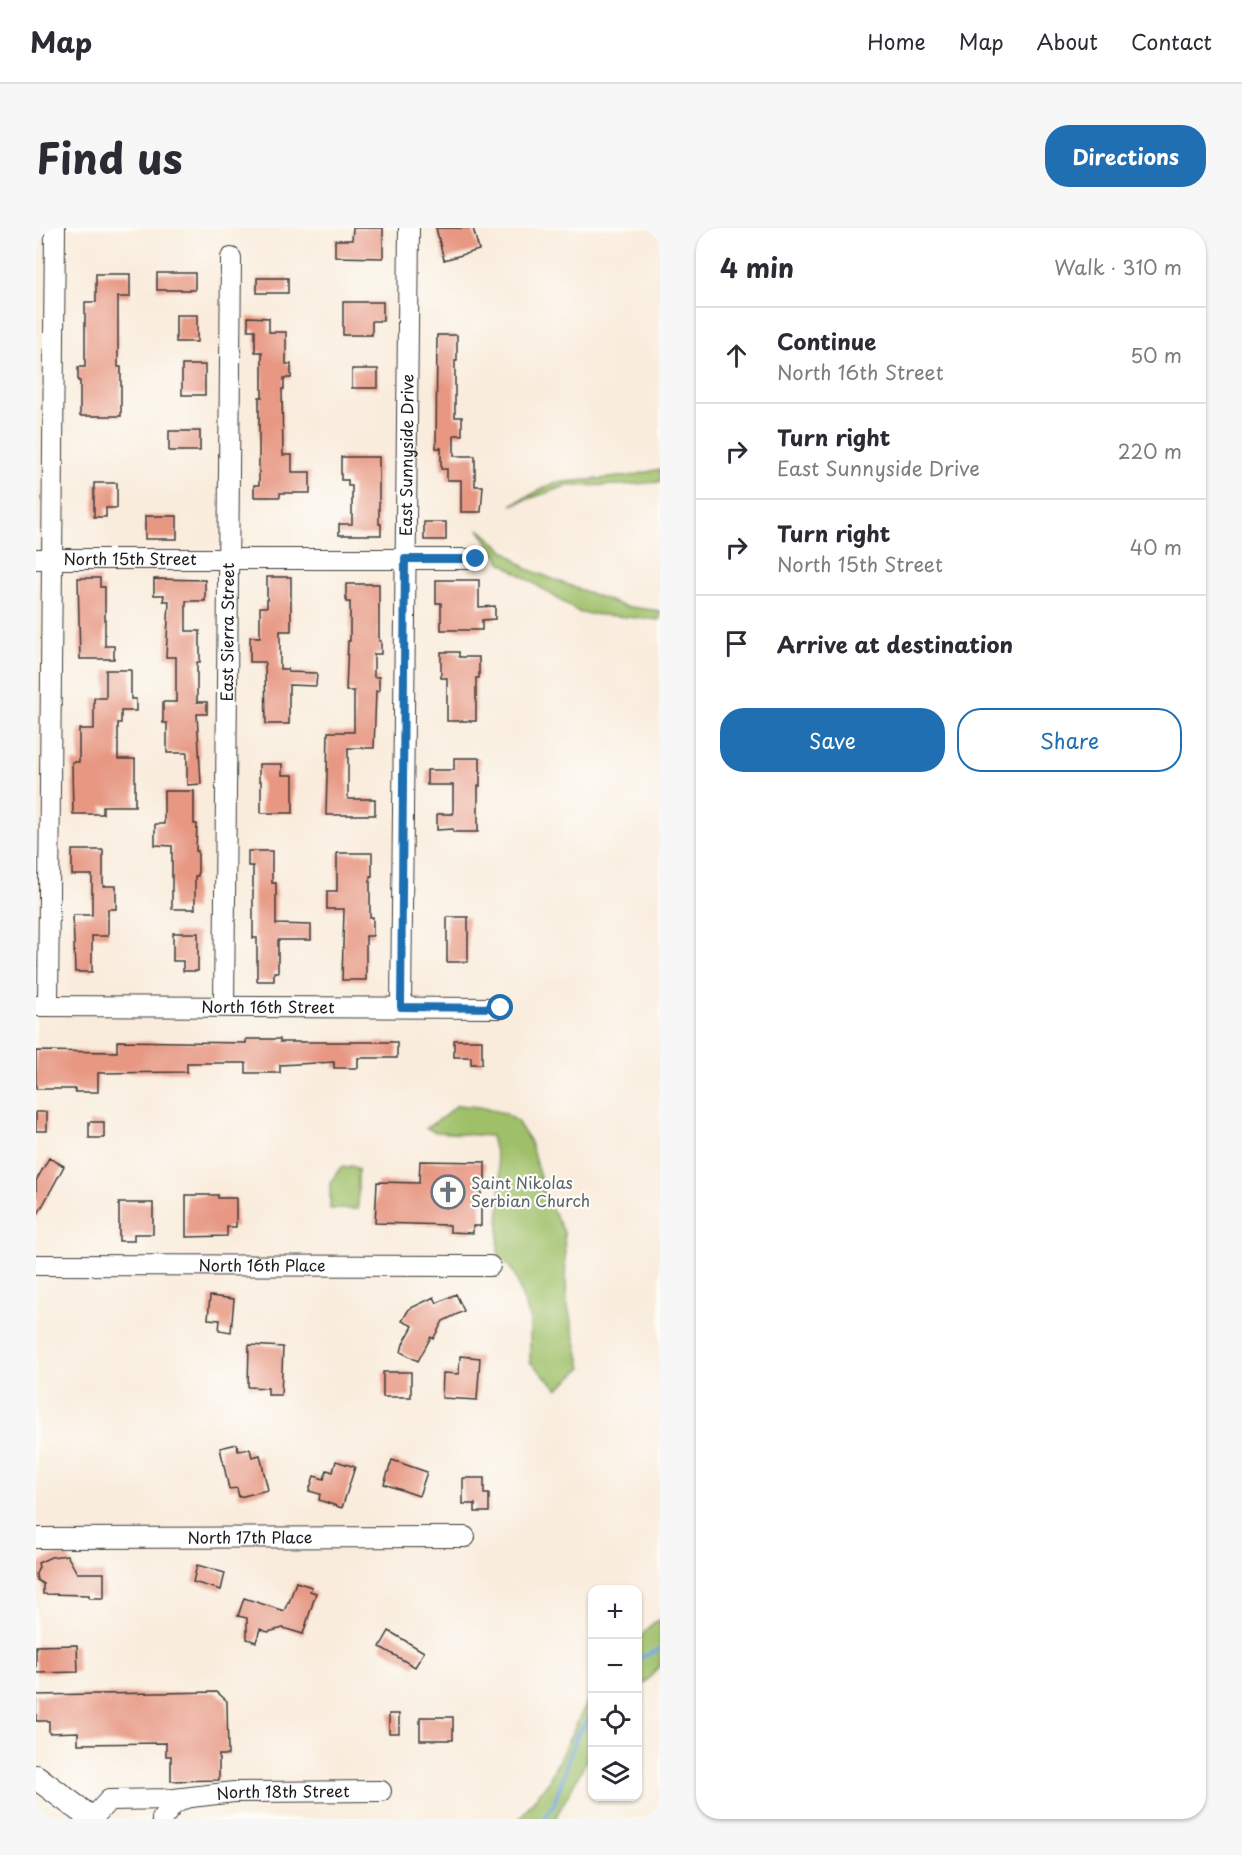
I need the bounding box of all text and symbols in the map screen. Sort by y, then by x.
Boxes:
text: Map [30,20,92,63]
text: Home [867,25,926,57]
text: Map [959,25,1004,57]
text: About [1037,25,1098,57]
text: Contact [1131,25,1212,57]
text: Find us [36,125,183,188]
button: Directions [1045,125,1206,187]
text: 4 min [720,248,794,287]
text: Walk · 310 m [1054,252,1182,282]
text: Continue [777,324,876,357]
icon: ahead [720,339,753,372]
text: 50 m [1130,340,1182,370]
text: North 16th Street [777,357,944,387]
street label: East Sunnyside Drive [393,374,419,536]
text: Turn right [777,420,890,453]
icon: right [720,435,753,468]
text: 220 m [1118,436,1182,466]
text: East Sunnyside Drive [777,453,980,483]
text: Turn right [777,516,890,549]
icon: right [720,531,753,564]
text: 40 m [1130,532,1182,562]
route end [462,545,488,571]
street label: North 15th Street [64,546,196,570]
text: North 15th Street [777,549,943,579]
street label: East Sierra Street [214,562,239,701]
icon: arrive [720,627,753,660]
text: Arrive at destination [777,627,1013,660]
button: Save [720,708,945,772]
button: Share [957,708,1182,772]
street label: North 16th Street [201,994,335,1018]
route start [487,994,513,1020]
place label: Saint Nikolas Serbian Church [471,1170,590,1212]
church icon: Saint Nikolas Serbian Church [430,1174,466,1210]
street label: North 16th Place [198,1252,326,1277]
street label: North 17th Place [187,1524,313,1549]
map controls [588,1585,642,1801]
button: + [588,1585,642,1639]
button: − [588,1639,642,1693]
button: locate [588,1693,642,1747]
button: layers [588,1747,642,1801]
street label: North 18th Street [215,1778,350,1805]

